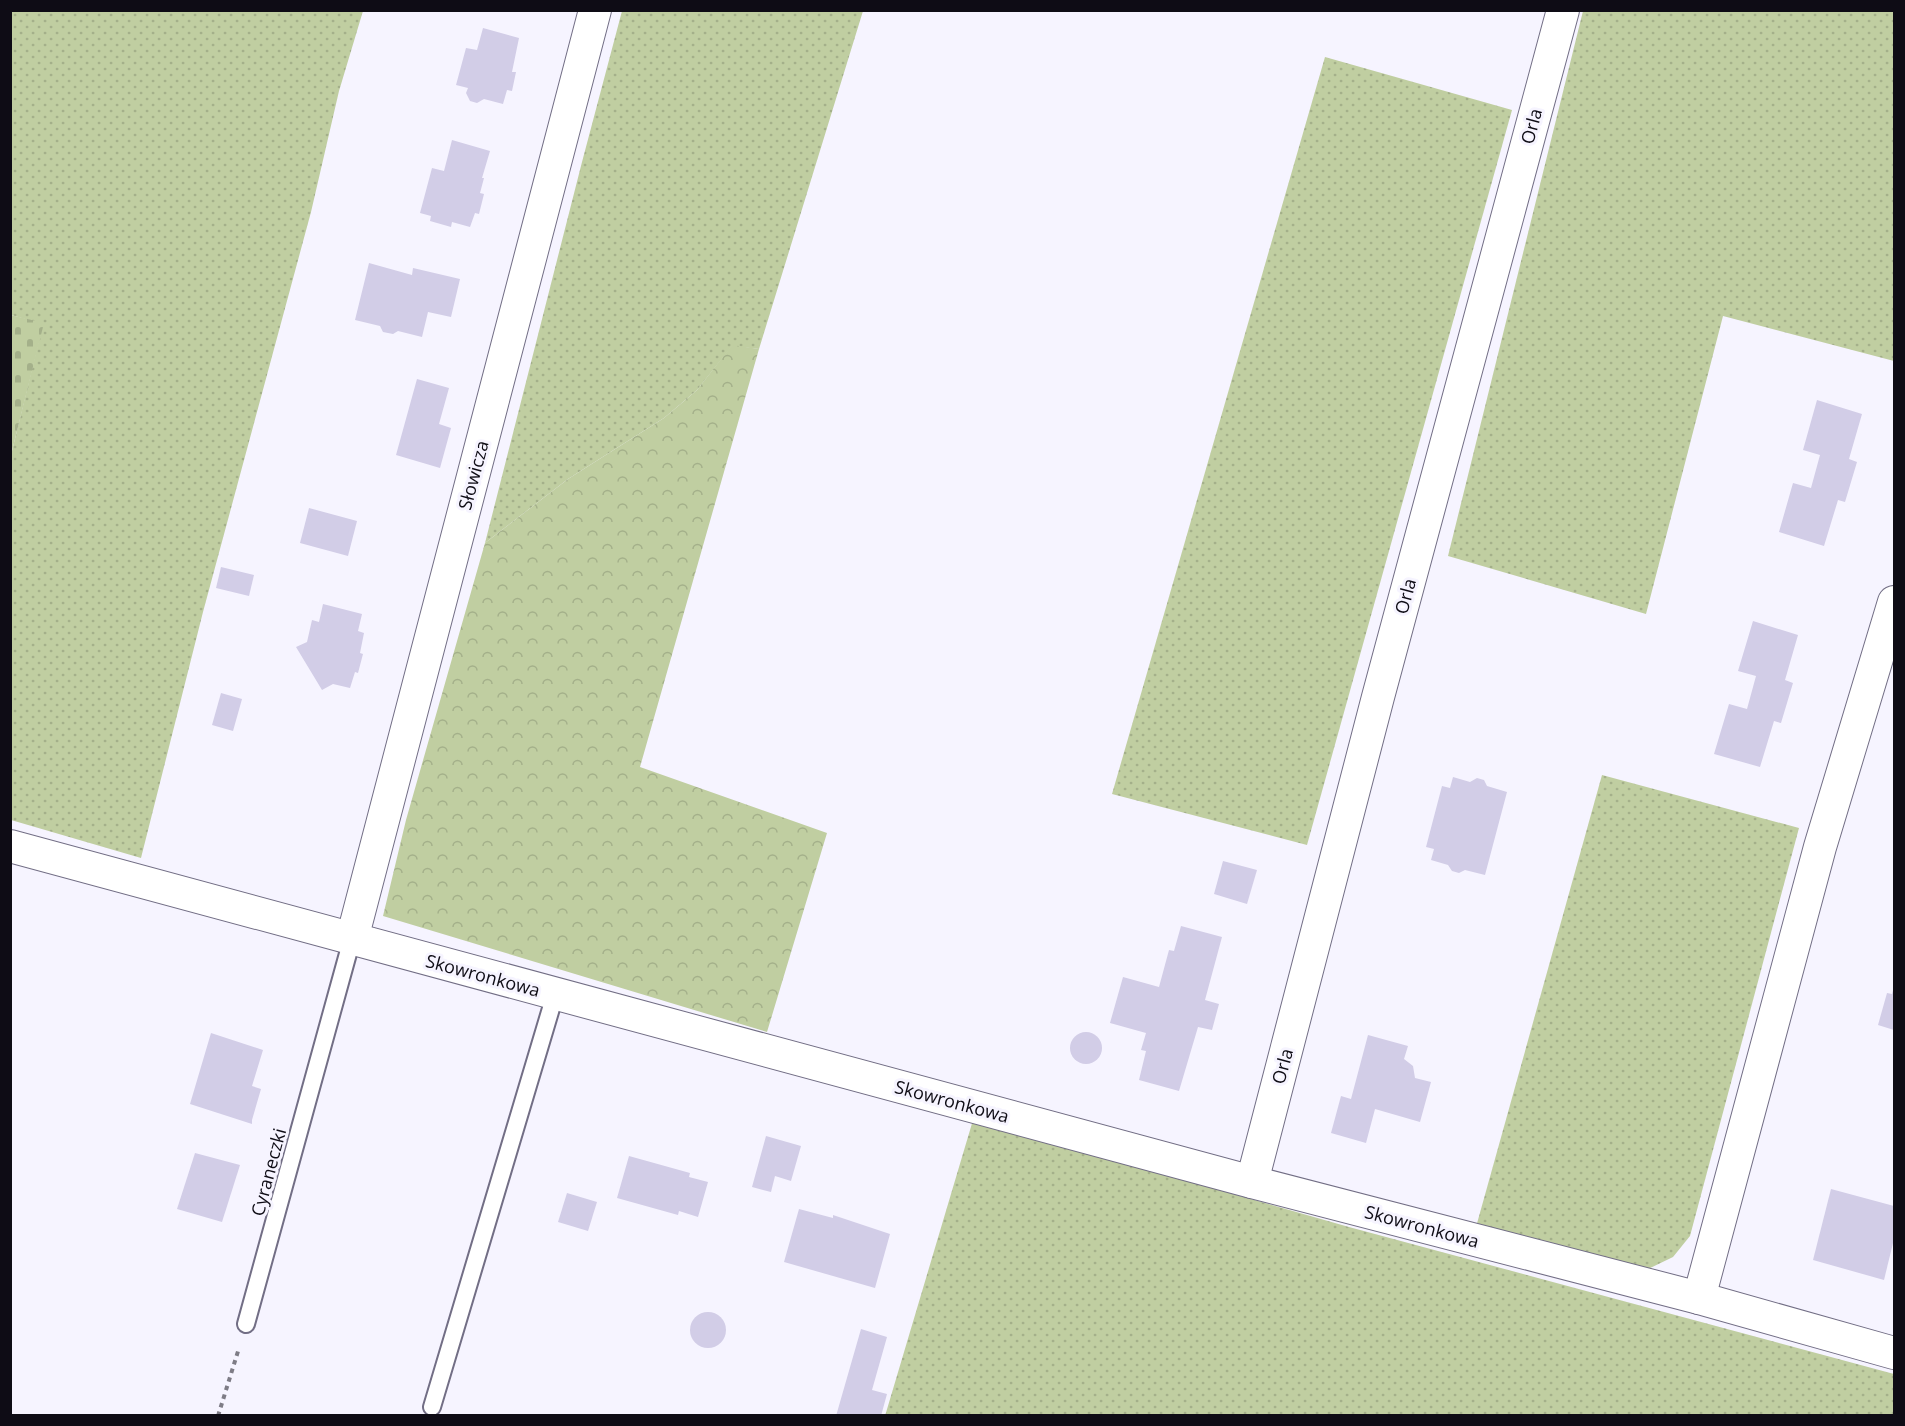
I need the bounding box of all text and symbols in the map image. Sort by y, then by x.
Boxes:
street label: Orla [1515,106,1547,146]
street label: Słowicza [452,438,494,512]
street label: Orla [1389,576,1421,616]
street label: Skowronkowa [423,948,543,1002]
street label: Orla [1266,1046,1298,1086]
street label: Skowronkowa [892,1074,1012,1128]
street label: Cyraneczki [245,1125,291,1219]
street label: Skowronkowa [1362,1199,1482,1253]

